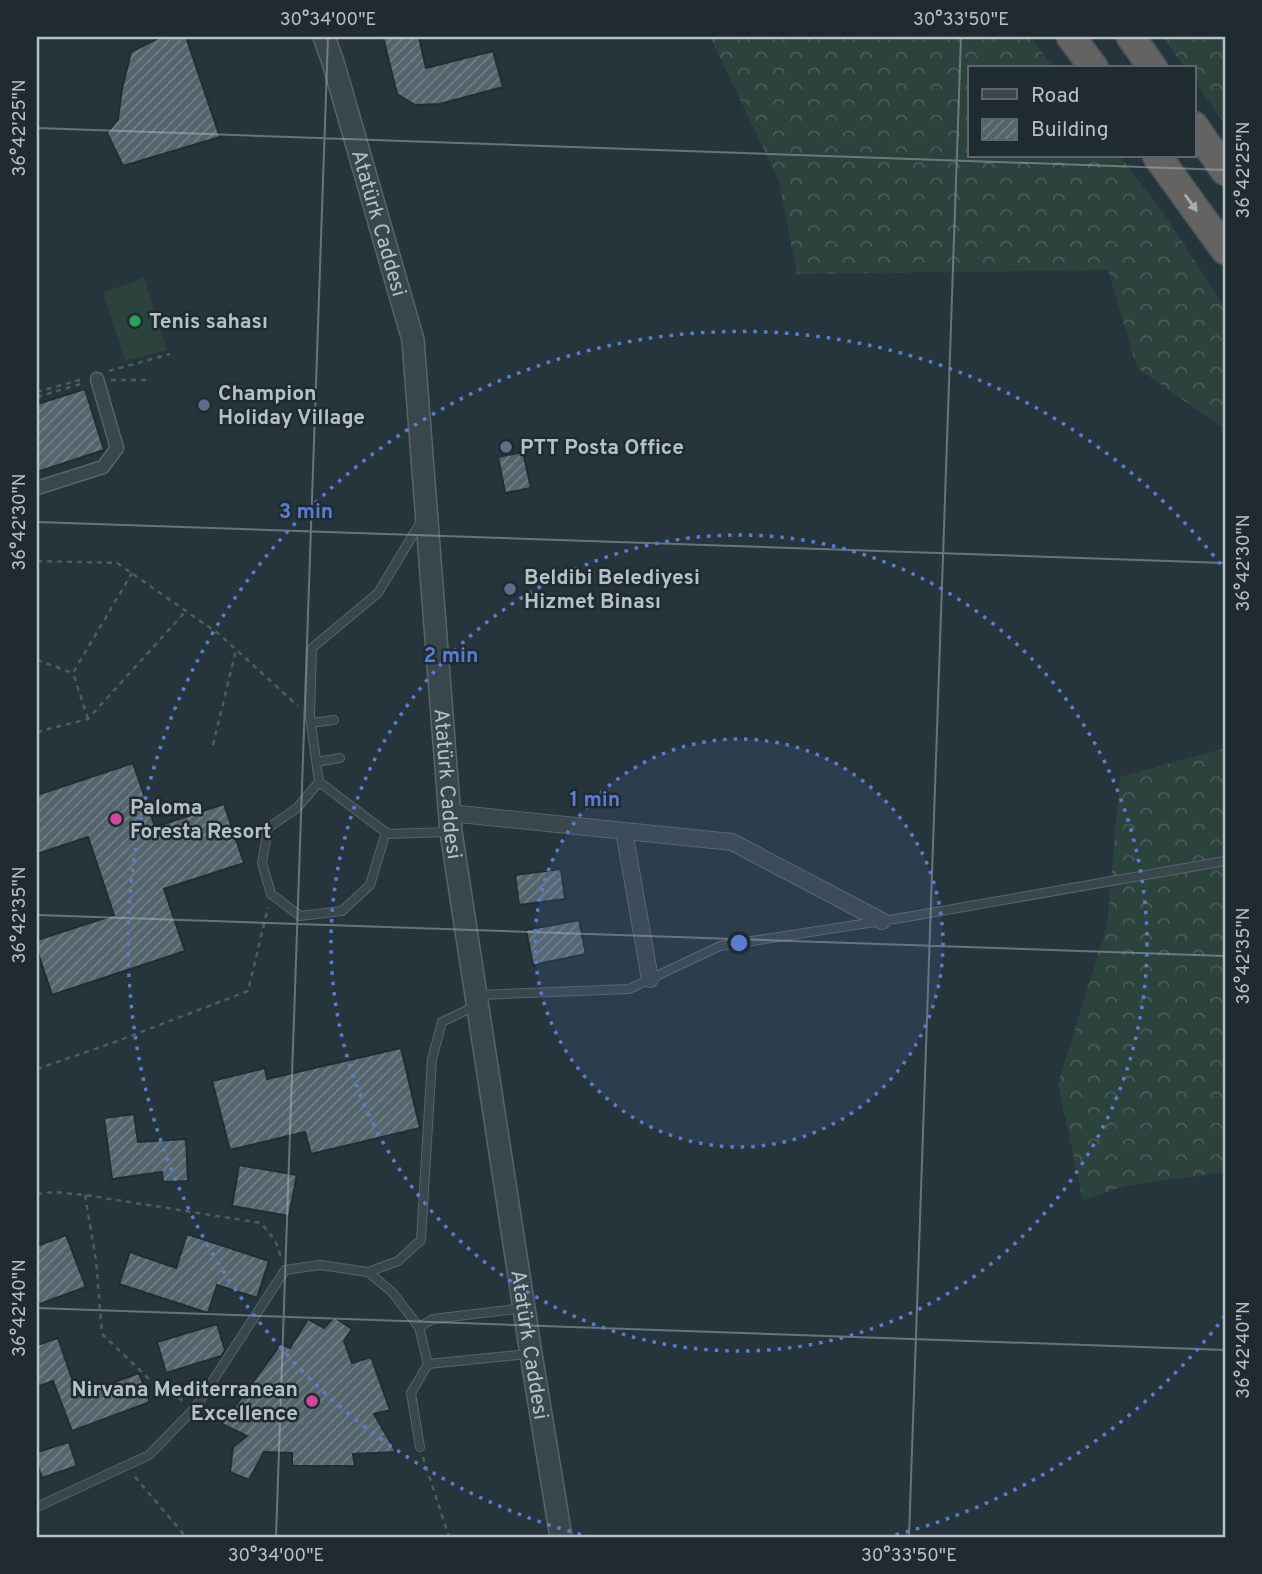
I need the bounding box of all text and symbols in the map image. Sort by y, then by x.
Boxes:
text: 30°34'00"E [280,9,376,32]
text: 30°33'50"E [913,9,1009,32]
legend [968,66,1196,158]
text: 36°42'25"N [9,79,32,177]
text: Road [1031,83,1080,110]
text: Building [1031,117,1109,144]
text: 36°42'25"N [1233,121,1256,219]
street label: Atatürk Caddesi [344,147,412,300]
one-way arrow [1184,194,1198,212]
place label: Tenis sahası [149,309,268,336]
marker: Tenis sahası [127,313,143,329]
place label: Champion Holiday Village [218,381,365,432]
marker: Champion Holiday Village [196,397,212,413]
place label: PTT Posta Office [520,435,684,462]
marker: PTT Posta Office [498,439,514,455]
text: 36°42'30"N [9,473,32,571]
text: 3 min [279,499,333,526]
text: 36°42'30"N [1233,514,1256,612]
place label: Beldibi Belediyesi Hizmet Binası [524,565,700,616]
marker: Beldibi Belediyesi Hizmet Binası [502,581,518,597]
text: 2 min [424,643,478,670]
street label: Atatürk Caddesi [426,707,467,861]
text: 1 min [570,787,620,814]
place label: Paloma Foresta Resort [130,795,271,846]
marker: Paloma Foresta Resort [108,811,124,827]
text: 36°42'35"N [9,866,32,964]
text: 36°42'35"N [1233,907,1256,1005]
centre of rings [727,931,751,955]
text: 36°42'40"N [9,1259,32,1357]
street label: Atatürk Caddesi [503,1268,554,1422]
text: 36°42'40"N [1233,1301,1256,1399]
place label: Nirvana Mediterranean Excellence [71,1377,298,1428]
marker: Nirvana Mediterranean Excellence [304,1393,320,1409]
text: 30°34'00"E [228,1545,324,1568]
text: 30°33'50"E [861,1545,957,1568]

